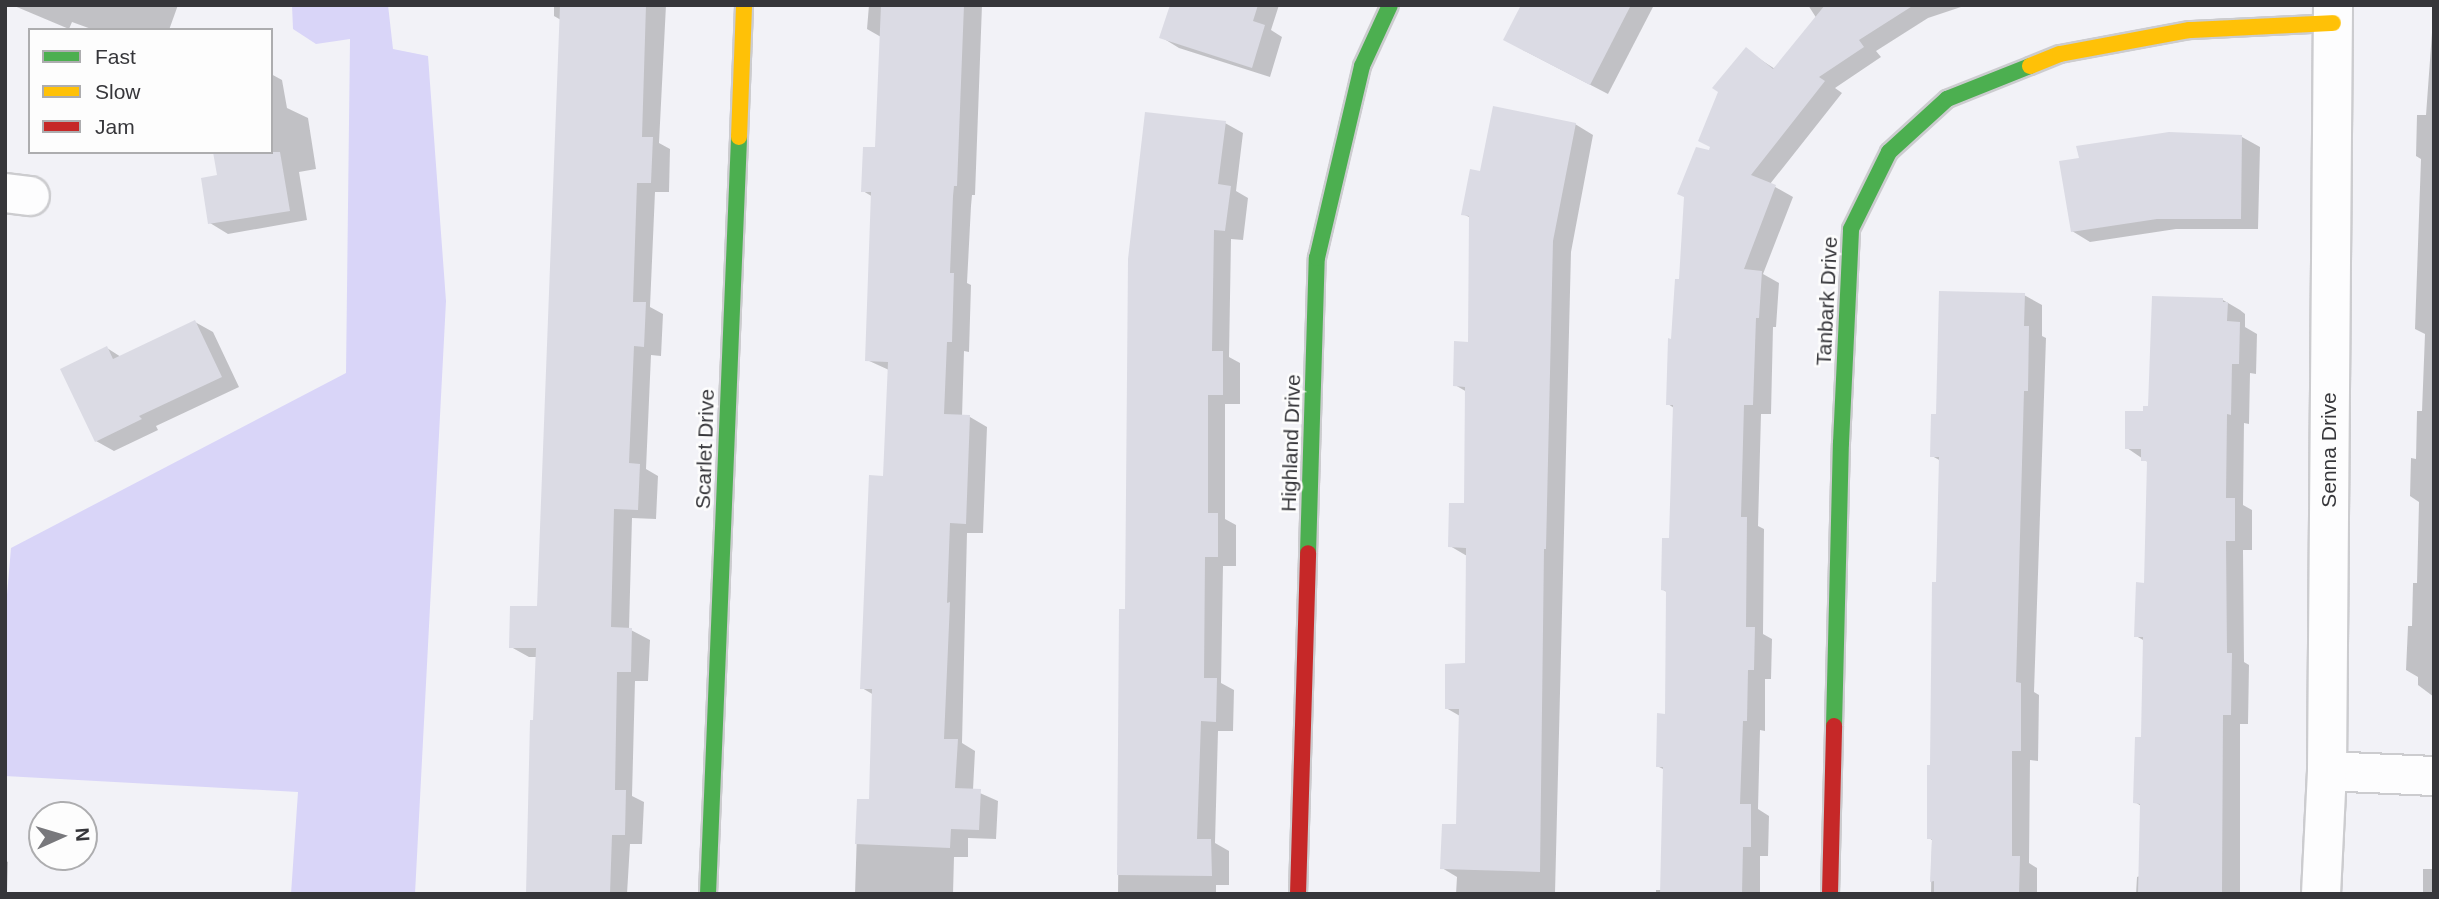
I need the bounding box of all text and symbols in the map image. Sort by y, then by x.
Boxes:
legend [28,28,273,154]
text: Fast [95,45,136,68]
text: Slow [95,80,141,103]
text: Jam [95,115,135,138]
street label: Tanbark Drive [1811,236,1843,366]
street label: Highland Drive [1276,374,1306,512]
street label: Scarlet Drive [690,388,720,510]
street label: Senna Drive [2316,392,2342,508]
north arrow [28,801,98,871]
text: N [71,827,93,842]

